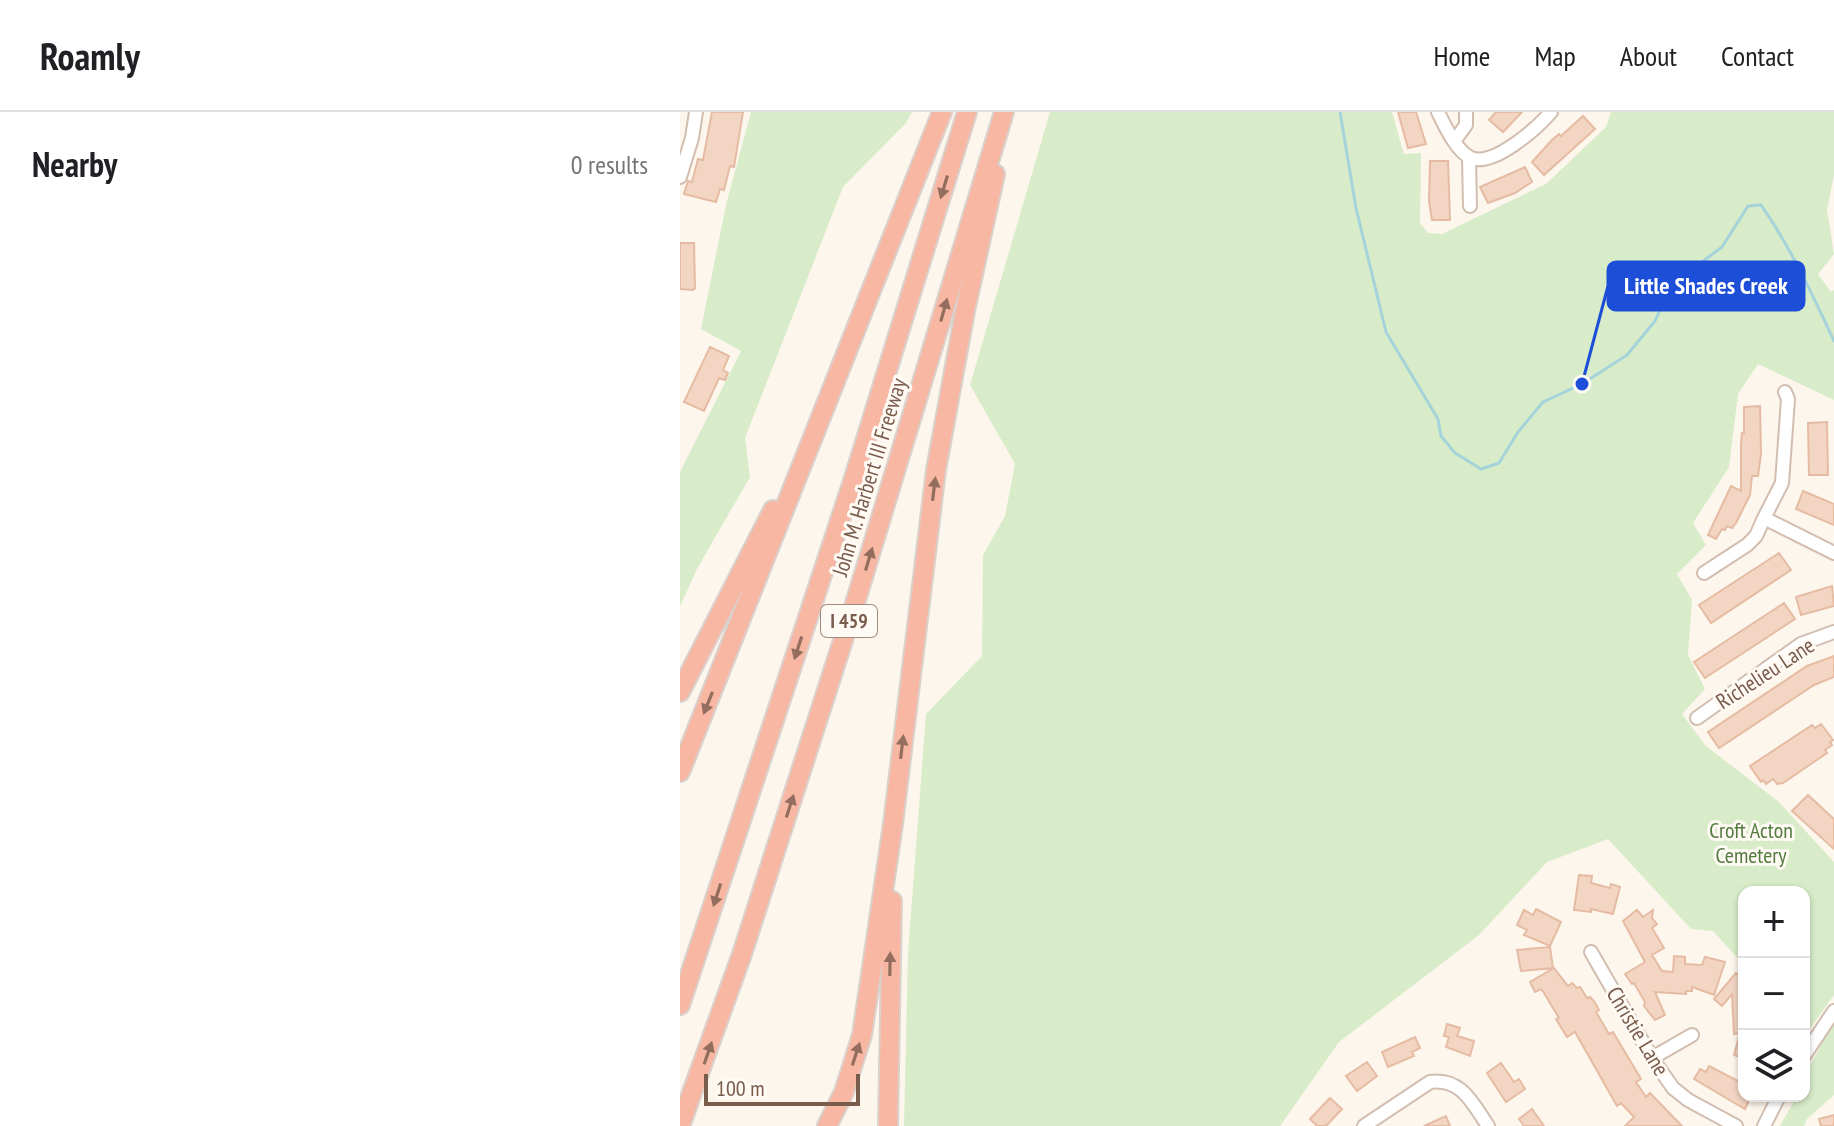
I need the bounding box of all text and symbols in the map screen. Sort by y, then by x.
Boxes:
text: Roamly [40,31,140,80]
text: Home [1434,37,1490,74]
text: Map [1534,37,1576,74]
text: About [1620,37,1677,74]
text: Contact [1721,37,1794,74]
text: Nearby [32,142,117,186]
text: 0 results [571,148,648,181]
one-way arrow [937,175,950,199]
callout: Little Shades Creek [1608,262,1804,310]
text: Little Shades Creek [1624,270,1788,301]
one-way arrow [938,297,951,321]
street label: John M. Harbert III Freeway [825,374,913,580]
one-way arrow [927,476,940,501]
one-way arrow [863,546,876,570]
road number: I 459 [821,605,877,637]
street label: Richelieu Lane [1711,631,1819,715]
one-way arrow [791,636,803,660]
one-way arrow [701,691,714,715]
one-way arrow [896,734,909,759]
one-way arrow [784,794,796,818]
park label: Croft Acton Cemetery [1709,816,1793,869]
one-way arrow [710,883,723,907]
map controls [1738,886,1810,1102]
button: + [1738,886,1810,958]
one-way arrow [884,951,897,976]
button: − [1738,958,1810,1030]
street label: Christie Lane [1601,981,1675,1081]
button: layers [1738,1030,1810,1102]
one-way arrow [702,1041,714,1065]
one-way arrow [850,1041,863,1065]
scale bar [704,1070,860,1106]
text: 100 m [716,1074,765,1102]

